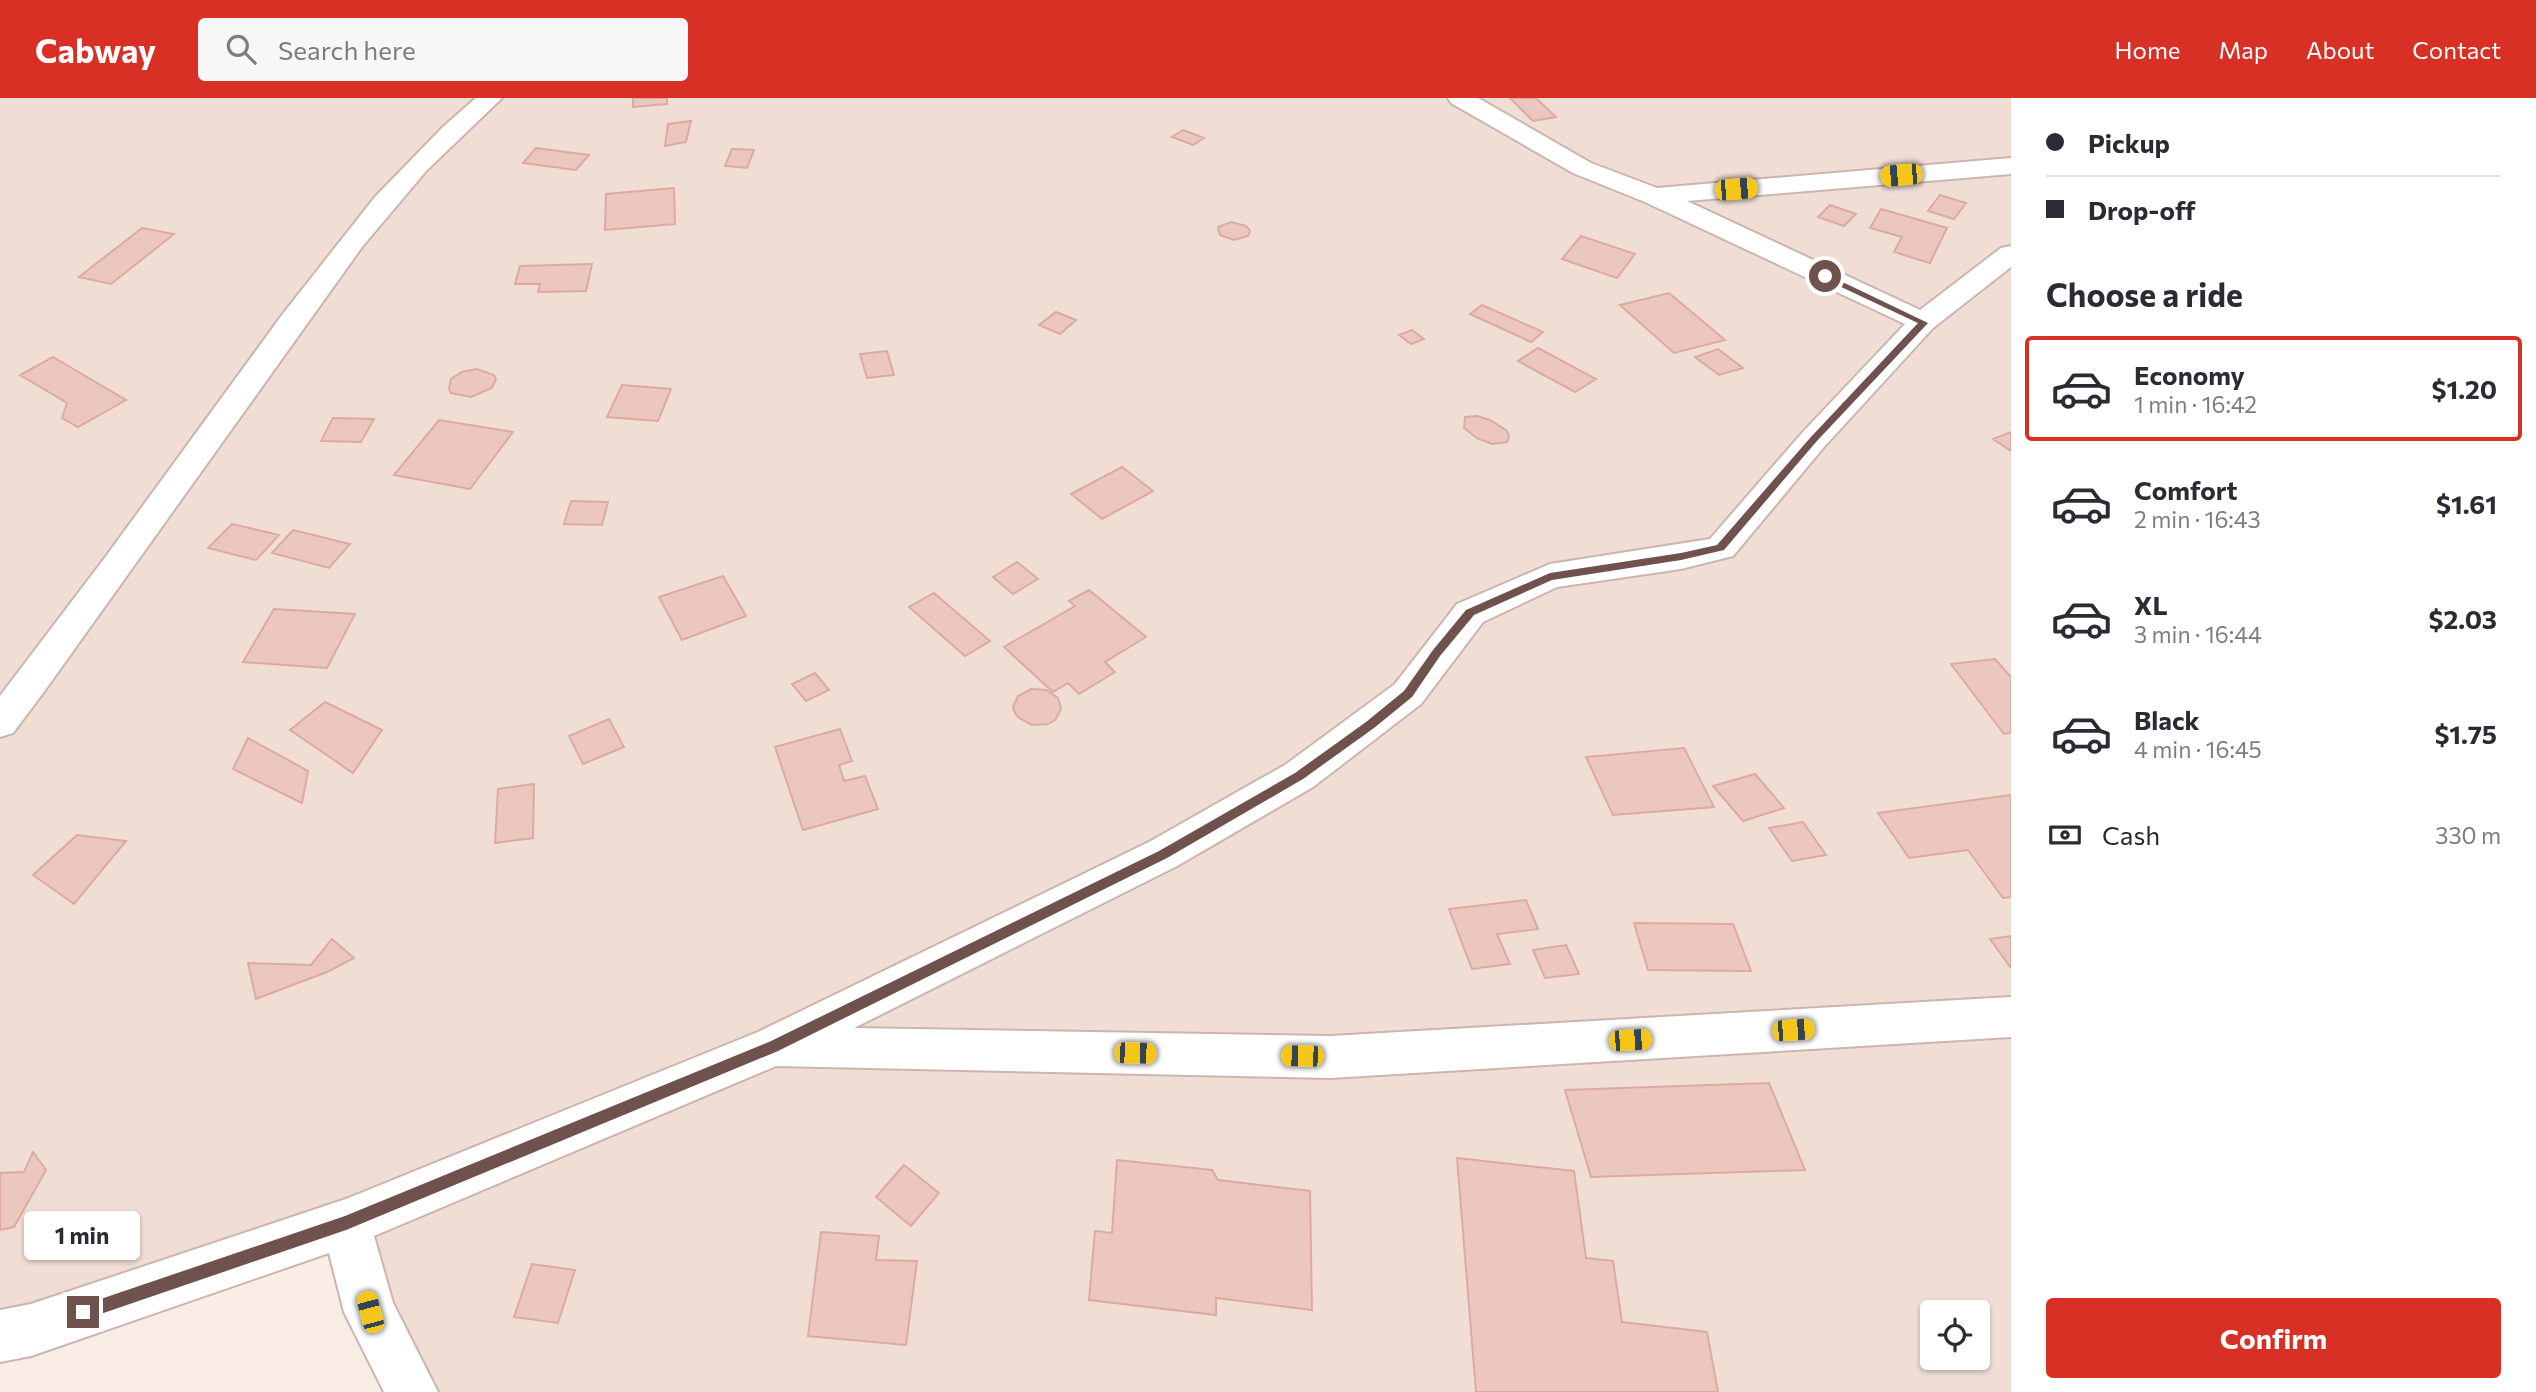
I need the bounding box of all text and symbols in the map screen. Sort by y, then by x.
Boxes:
search box [198,18,688,81]
text: Cabway [35,29,156,70]
icon: search [222,30,260,68]
text: Search here [278,34,416,65]
text: Home [2115,35,2181,64]
text: Map [2219,35,2268,64]
text: About [2306,35,2374,64]
text: Contact [2412,35,2501,64]
text: Pickup [2088,127,2170,158]
car [1880,163,1923,187]
car [1715,177,1758,201]
text: Drop-off [2088,194,2195,225]
route start [1809,260,1841,292]
text: Choose a ride [2046,274,2243,314]
icon: car [2050,357,2113,420]
text: Economy [2134,359,2245,390]
text: $1.20 [2432,373,2497,404]
text: 1 min · 16:42 [2134,390,2257,418]
icon: car [2050,472,2113,535]
text: Comfort [2134,474,2237,505]
text: $1.61 [2436,488,2497,519]
text: 2 min · 16:43 [2134,505,2261,533]
icon: car [2050,587,2113,650]
text: XL [2134,589,2168,620]
text: $2.03 [2428,603,2497,634]
text: 3 min · 16:44 [2134,620,2262,648]
icon: car [2050,702,2113,765]
text: Black [2134,704,2200,735]
text: $1.75 [2434,718,2497,749]
text: 4 min · 16:45 [2134,735,2262,763]
icon: cash [2046,816,2084,854]
text: Cash [2102,819,2160,850]
text: 330 m [2435,821,2501,849]
car [1772,1018,1815,1042]
car [1609,1028,1652,1052]
car [1114,1042,1157,1064]
car [1281,1045,1324,1067]
callout: 1 min [25,1210,141,1260]
text: 1 min [55,1221,109,1249]
car [355,1289,386,1335]
route end [67,1296,99,1328]
button: Confirm [2046,1298,2501,1378]
map controls [1920,1300,1990,1370]
button: locate [1920,1300,1990,1370]

